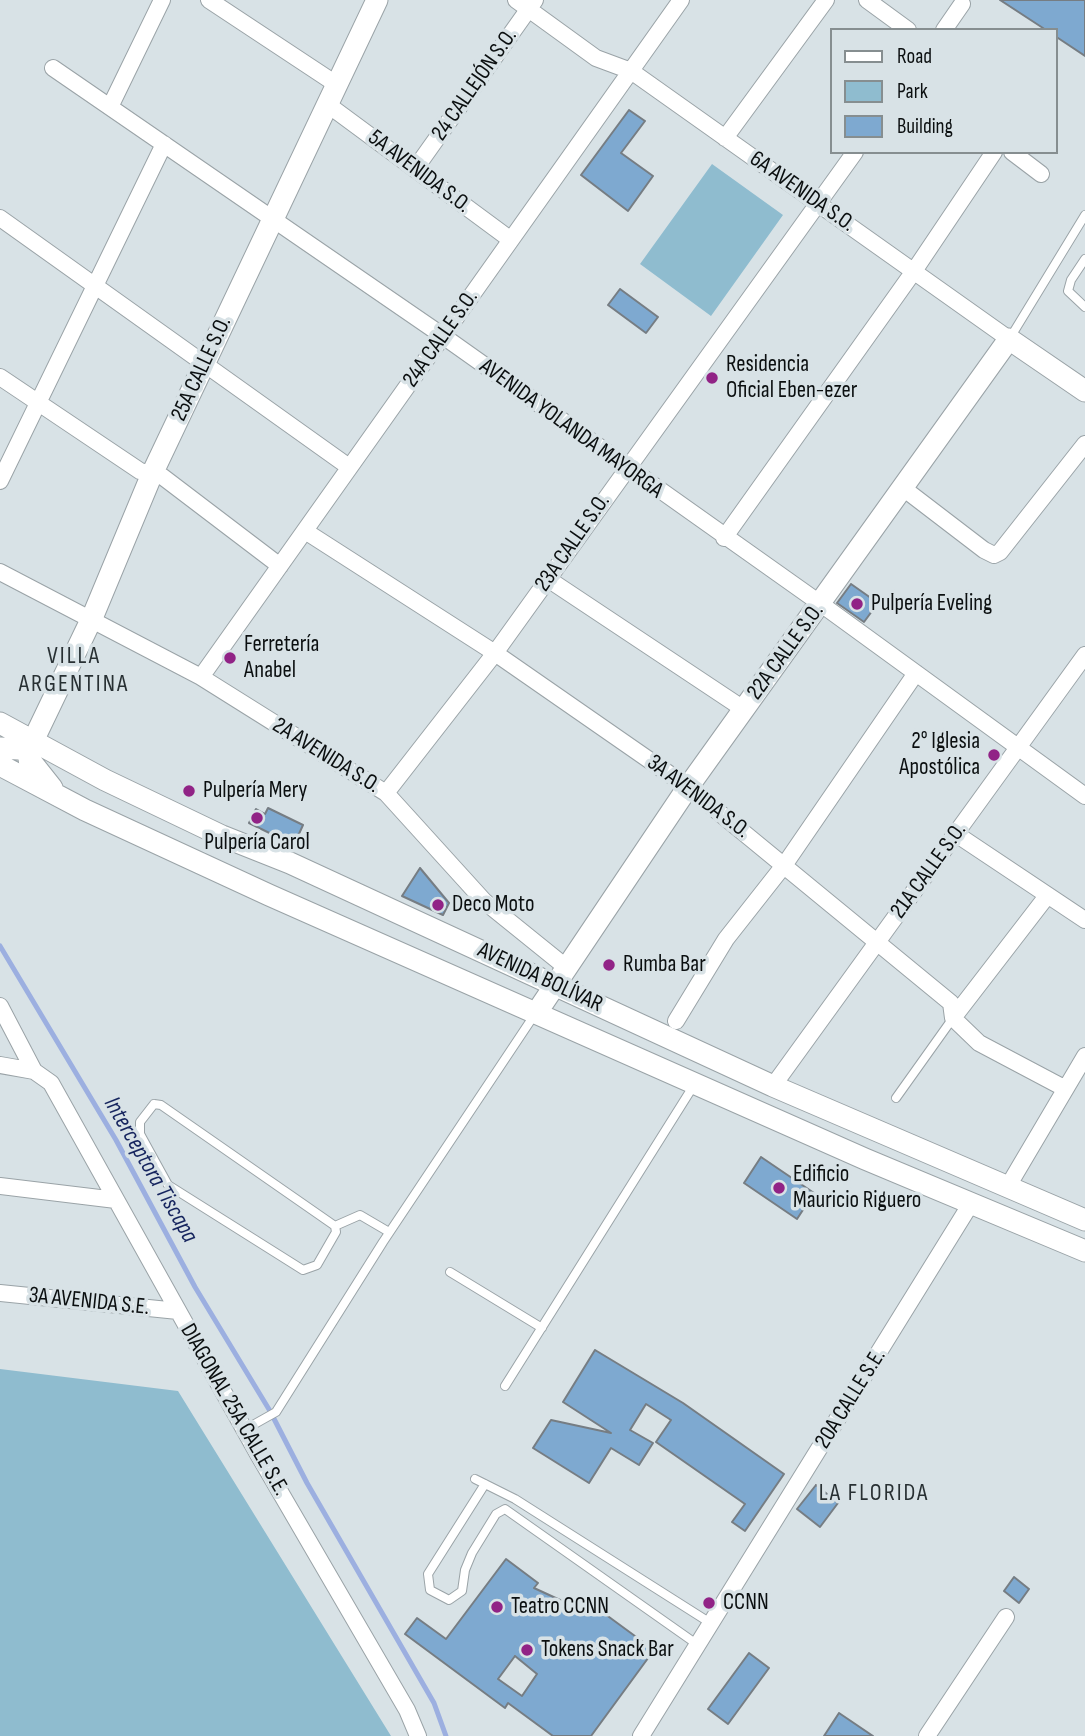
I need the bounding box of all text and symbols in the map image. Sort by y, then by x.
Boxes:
street label: 24 CALLEJÓN S.O. [426,24,524,146]
legend [830,28,1057,154]
text: Road [897,44,932,69]
text: Park [897,79,928,104]
text: Building [897,114,953,139]
street label: 5A AVENIDA S.O. [362,124,476,220]
street label: 6A AVENIDA S.O. [744,146,860,238]
street label: 24A CALLE S.O. [397,285,485,393]
street label: 25A CALLE S.O. [166,312,238,426]
place label: Residencia Oficial Eben-ezer [726,351,857,405]
street label: AVENIDA YOLANDA MAYORGA [474,353,668,505]
marker: Residencia Oficial Eben-ezer [704,370,720,386]
street label: 23A CALLE S.O. [529,489,617,597]
place label: Pulpería Eveling [871,590,992,618]
marker: Pulpería Eveling [849,596,865,612]
street label: 22A CALLE S.O. [742,598,830,706]
place label: Ferretería Anabel [244,631,319,685]
district label: VILLA ARGENTINA [20,643,128,699]
marker: Ferretería Anabel [222,650,238,666]
street label: 2A AVENIDA S.O. [267,712,385,800]
place label: 2° Iglesia Apostólica [899,728,980,782]
marker: 2° Iglesia Apostólica [986,747,1002,763]
street label: 3A AVENIDA S.O. [641,749,755,845]
place label: Pulpería Mery [203,777,307,805]
marker: Pulpería Mery [181,783,197,799]
marker: Pulpería Carol [249,810,265,826]
street label: 21A CALLE S.O. [885,818,973,924]
place label: Pulpería Carol [204,829,310,857]
place label: Deco Moto [452,891,534,919]
marker: Deco Moto [430,897,446,913]
street label: AVENIDA BOLÍVAR [473,937,607,1019]
place label: Rumba Bar [623,951,706,979]
marker: Rumba Bar [601,957,617,973]
water label: Interceptora Tiscapa [97,1092,203,1248]
place label: Edificio Mauricio Riguero [793,1161,921,1215]
marker: Edificio Mauricio Riguero [771,1180,787,1196]
street label: 3A AVENIDA S.E. [27,1282,151,1322]
street label: DIAGONAL 25A CALLE S.E. [174,1319,294,1501]
street label: 20A CALLE S.E. [810,1344,892,1454]
district label: LA FLORIDA [820,1480,928,1508]
place label: CCNN [723,1589,769,1617]
place label: Teatro CCNN [511,1593,609,1621]
marker: CCNN [701,1595,717,1611]
marker: Teatro CCNN [489,1599,505,1615]
place label: Tokens Snack Bar [541,1636,674,1664]
marker: Tokens Snack Bar [519,1642,535,1658]

